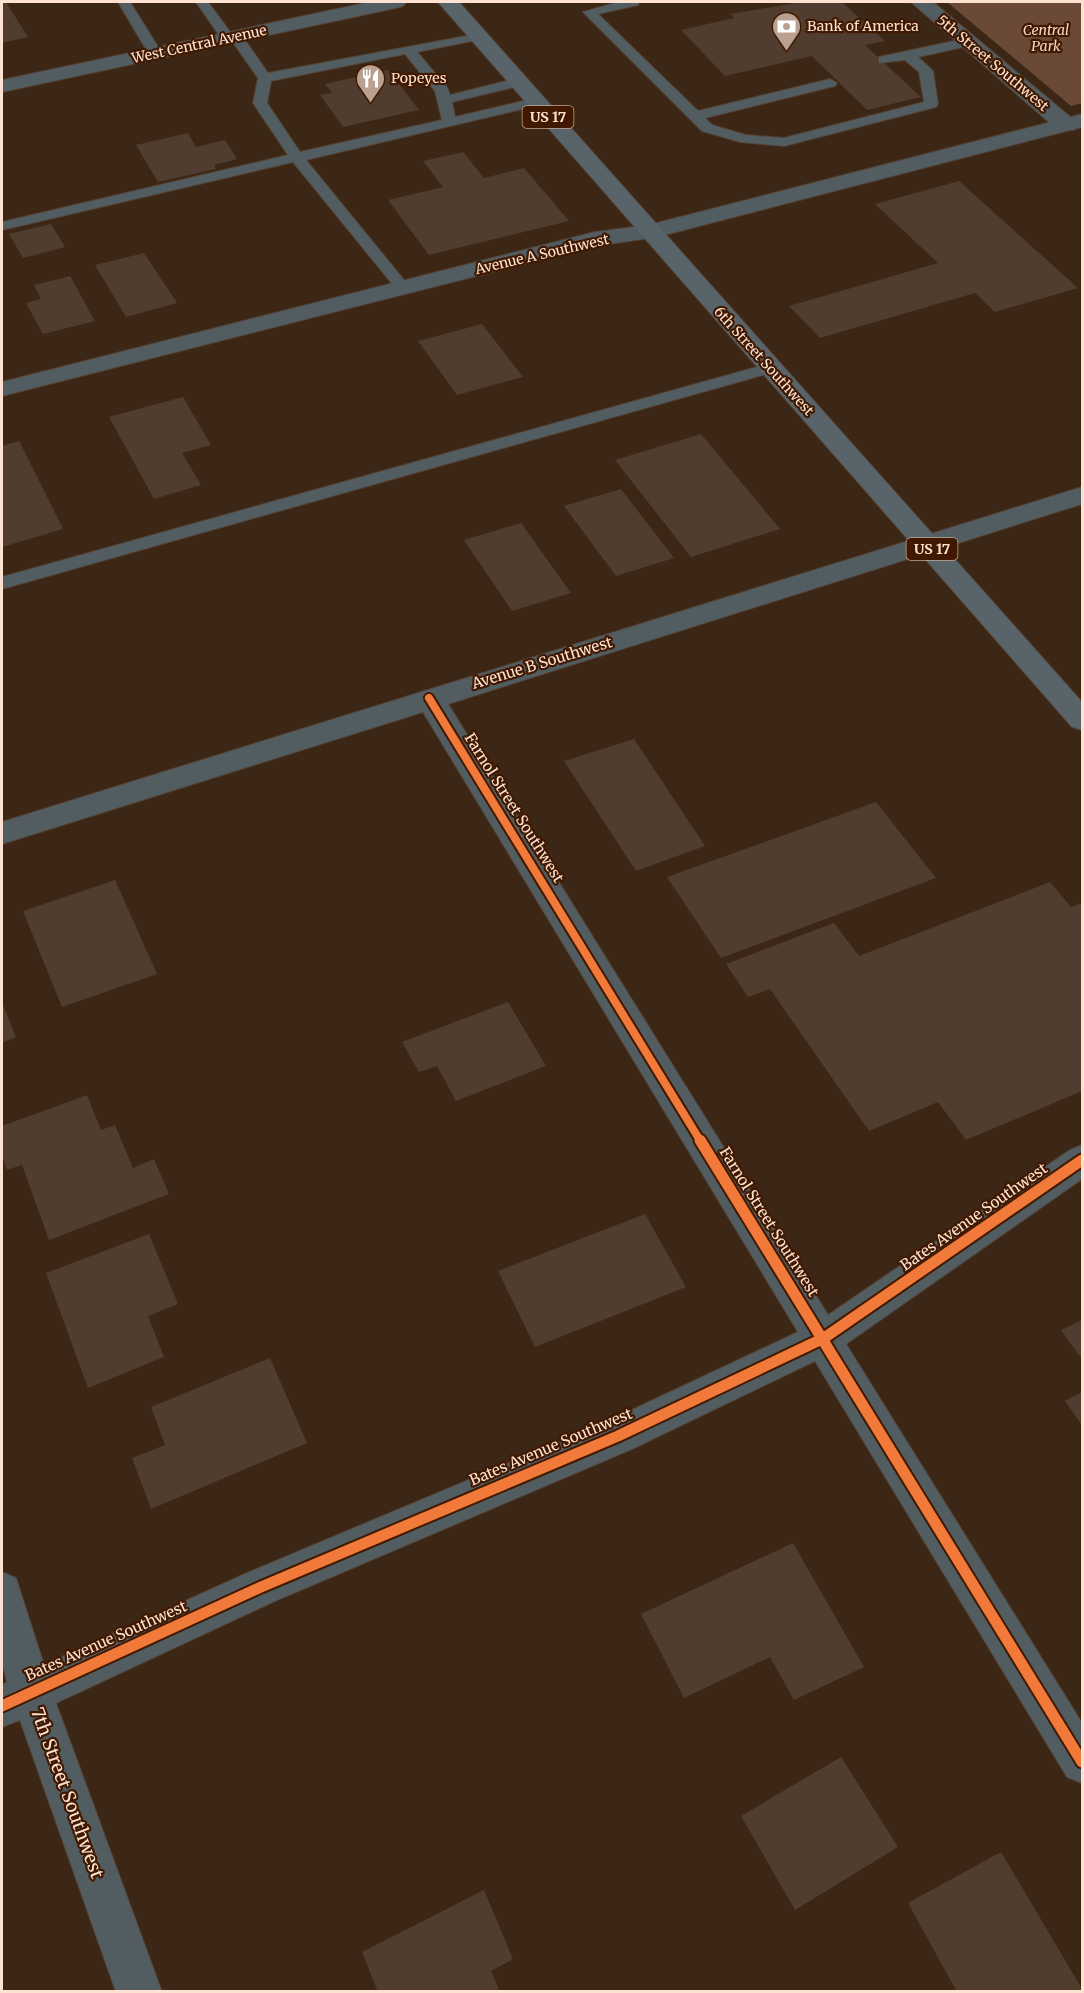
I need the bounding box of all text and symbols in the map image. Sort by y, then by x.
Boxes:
bank icon: Bank of America [770,10,802,52]
street label: 5th Street Southwest [934,11,1053,115]
place label: Bank of America [807,17,919,35]
street label: West Central Avenue [129,21,268,67]
park label: Central Park [1023,21,1069,55]
restaurant icon: Popeyes [354,62,386,104]
place label: Popeyes [391,69,447,87]
road number: US 17 [522,106,574,128]
street label: Avenue A Southwest [472,230,611,278]
street label: 6th Street Southwest [710,303,818,420]
road number: US 17 [906,538,958,560]
street label: Avenue B Southwest [468,632,615,693]
street label: Farnol Street Southwest [461,729,568,886]
street label: Farnol Street Southwest [716,1143,823,1300]
street label: Bates Avenue Southwest [896,1158,1051,1275]
street label: Bates Avenue Southwest [466,1404,635,1490]
street label: Bates Avenue Southwest [22,1596,190,1685]
street label: 7th Street Southwest [26,1704,109,1881]

